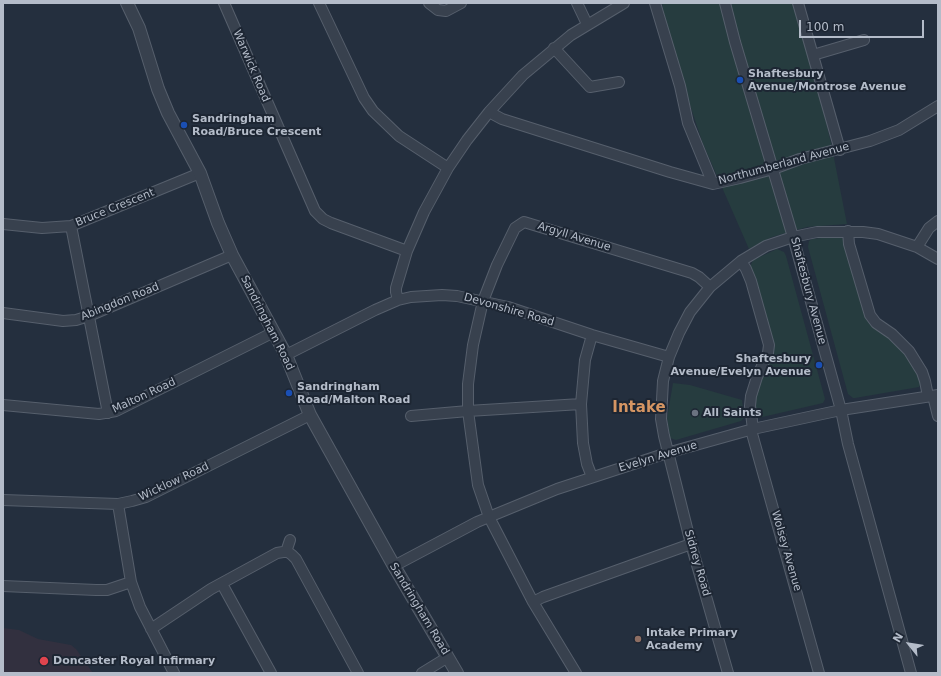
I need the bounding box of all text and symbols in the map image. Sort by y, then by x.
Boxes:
scale bar [801,12,926,38]
text: 100 m [806,20,844,34]
street label: Warwick Road [230,28,272,104]
place label: Shaftesbury Avenue/Montrose Avenue [748,67,906,93]
marker: Shaftesbury Avenue/Montrose Avenue [735,75,745,85]
place label: Sandringham Road/Bruce Crescent [192,112,321,138]
marker: Sandringham Road/Bruce Crescent [179,120,189,130]
street label: Northumberland Avenue [717,140,851,188]
street label: Bruce Crescent [74,186,156,230]
street label: Argyll Avenue [536,220,612,254]
street label: Shaftesbury Avenue [787,236,829,346]
street label: Sandringham Road [237,273,297,373]
street label: Abingdon Road [79,280,161,324]
street label: Devonshire Road [462,291,556,329]
place label: Shaftesbury Avenue/Evelyn Avenue [670,352,811,378]
marker: Shaftesbury Avenue/Evelyn Avenue [814,360,824,370]
street label: Malton Road [110,376,178,416]
place label: Sandringham Road/Malton Road [297,380,410,406]
marker: Sandringham Road/Malton Road [284,388,294,398]
district label: Intake [612,399,666,417]
place label: All Saints [703,406,762,420]
marker: All Saints [690,408,700,418]
street label: Evelyn Avenue [617,439,699,475]
street label: Wicklow Road [137,460,211,504]
street label: Wolsey Avenue [768,509,804,593]
street label: Sidney Road [681,528,713,598]
street label: Sandringham Road [386,561,452,657]
north arrow [889,624,929,664]
place label: Intake Primary Academy [646,626,738,652]
text: N [890,631,906,645]
marker: Intake Primary Academy [633,634,643,644]
place label: Doncaster Royal Infirmary [53,654,215,668]
marker: Doncaster Royal Infirmary [38,655,50,667]

